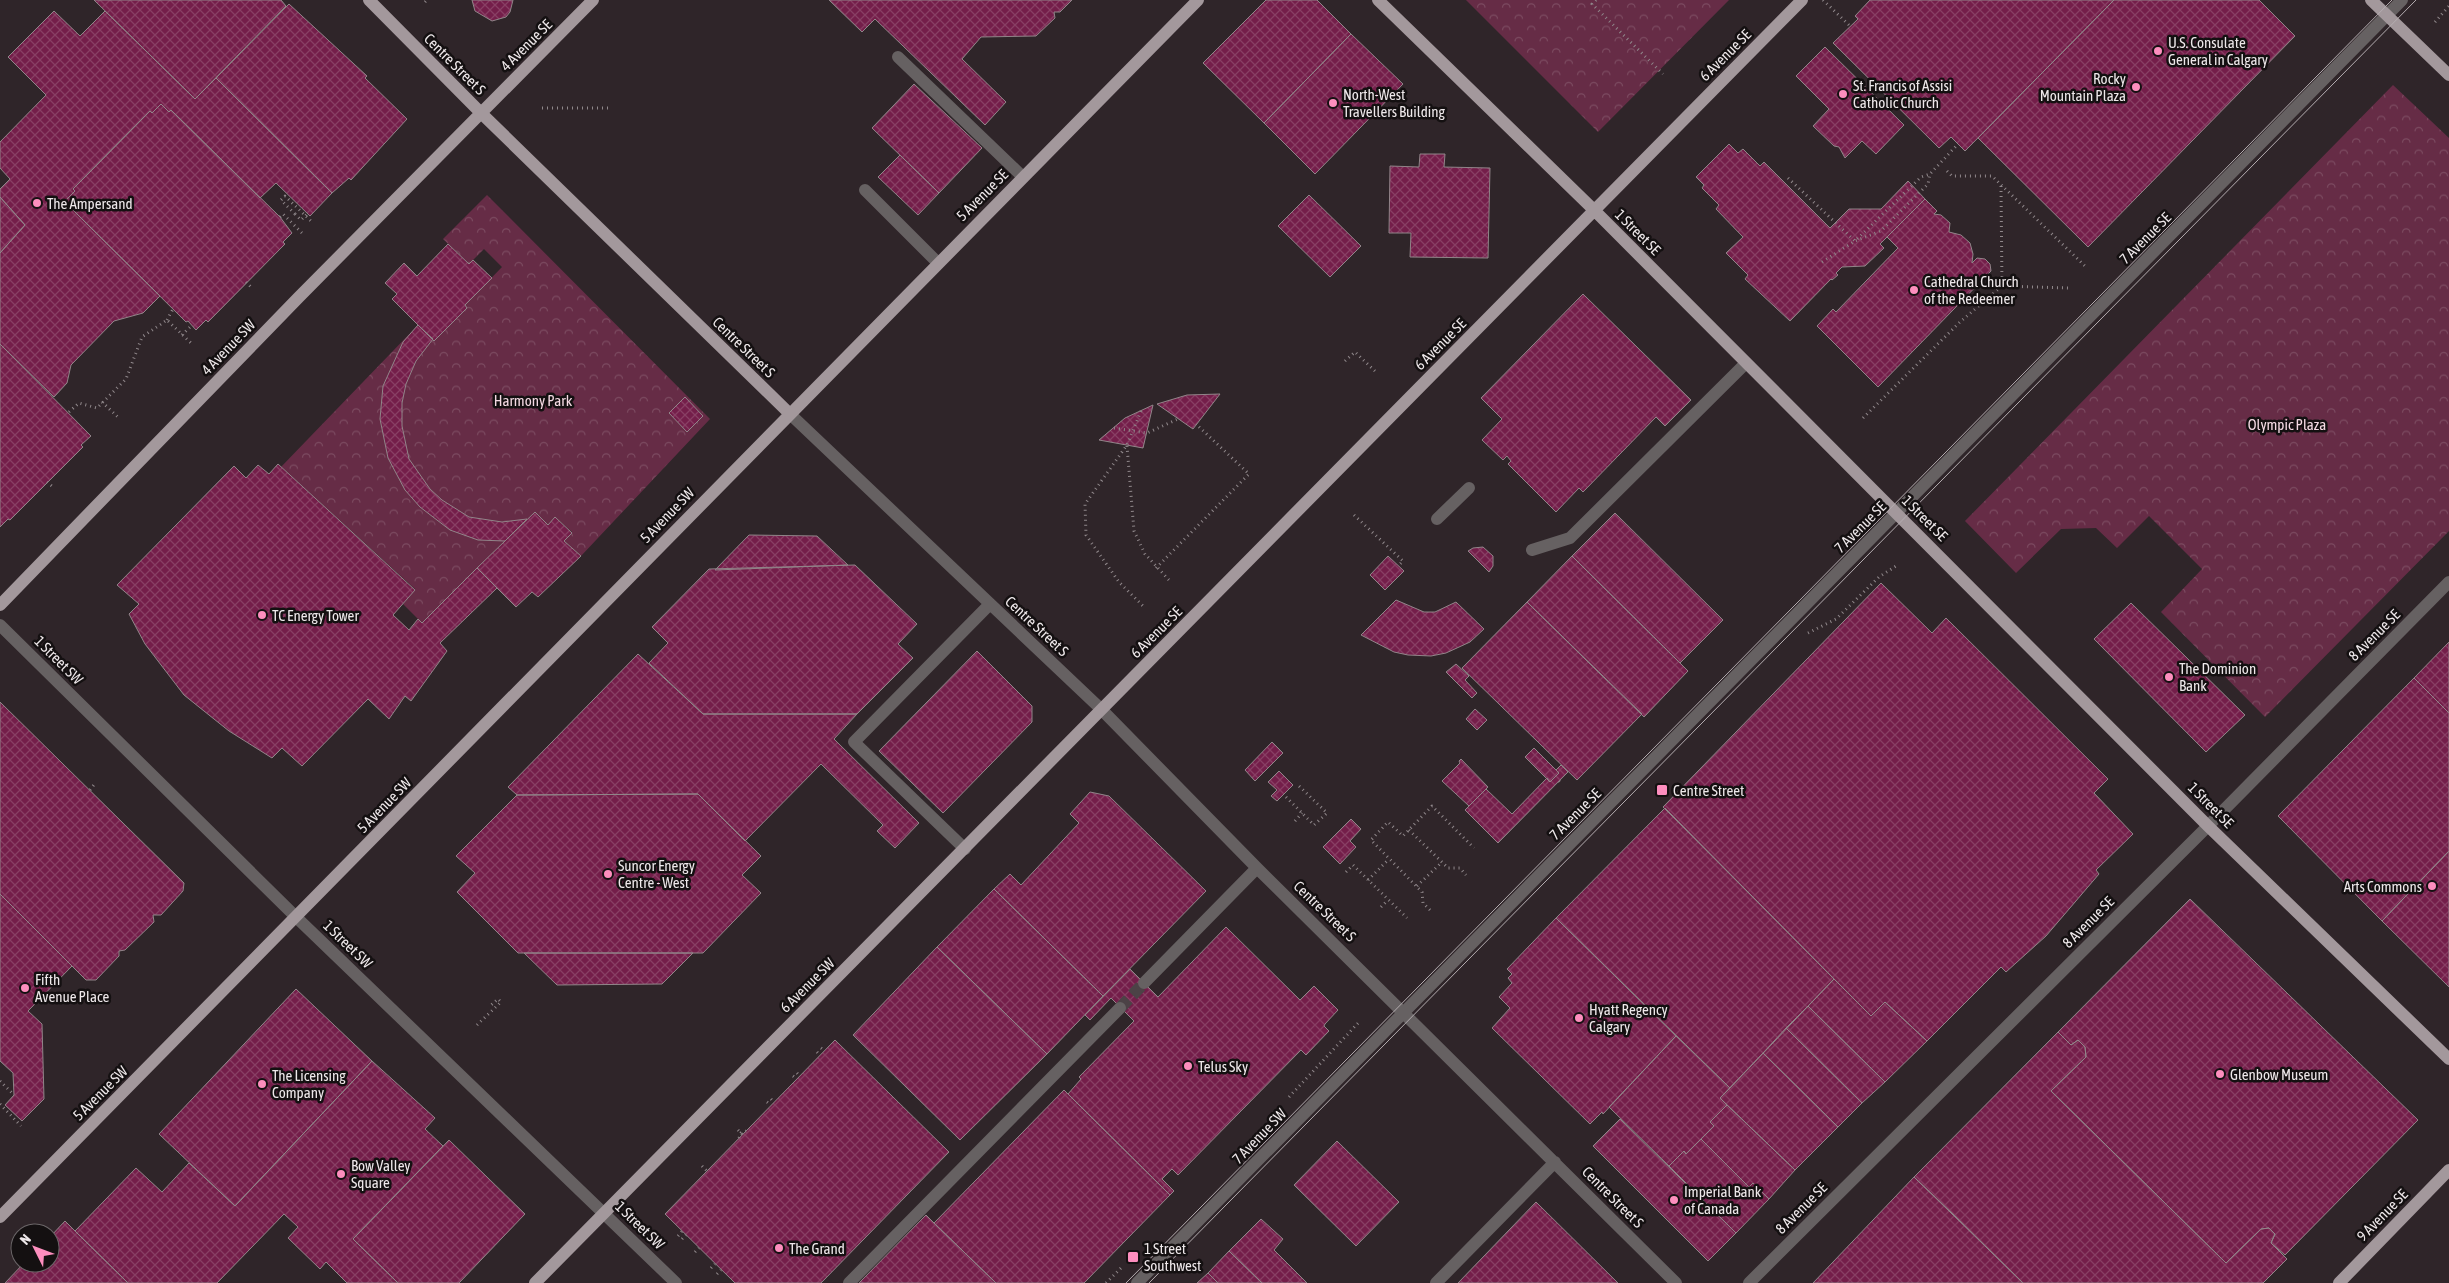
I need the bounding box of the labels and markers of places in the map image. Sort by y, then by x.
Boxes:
place label: U.S. Consulate General in Calgary [2168,34,2268,68]
marker: U.S. Consulate General in Calgary [2152,45,2164,57]
place label: Rocky Mountain Plaza [2040,70,2126,104]
place label: St. Francis of Assisi Catholic Church [1853,77,1952,111]
marker: Rocky Mountain Plaza [2130,81,2142,93]
place label: North-West Travellers Building [1343,86,1445,120]
marker: St. Francis of Assisi Catholic Church [1837,88,1849,100]
marker: North-West Travellers Building [1327,97,1339,109]
place label: The Ampersand [47,195,133,212]
marker: The Ampersand [31,197,43,209]
place label: Cathedral Church of the Redeemer [1924,273,2019,307]
marker: Cathedral Church of the Redeemer [1908,284,1920,296]
place label: TC Energy Tower [272,607,359,624]
marker: TC Energy Tower [256,609,268,621]
place label: The Dominion Bank [2179,660,2256,694]
marker: The Dominion Bank [2163,671,2175,683]
place label: Centre Street [1673,782,1744,799]
marker: Centre Street [1655,783,1669,797]
place label: Suncor Energy Centre - West [618,857,695,891]
marker: Suncor Energy Centre - West [602,868,614,880]
place label: Arts Commons [2344,878,2422,895]
marker: Arts Commons [2426,880,2438,892]
place label: Fifth Avenue Place [35,971,109,1005]
marker: Fifth Avenue Place [19,982,31,994]
place label: Hyatt Regency Calgary [1589,1001,1668,1035]
marker: Hyatt Regency Calgary [1573,1012,1585,1024]
place label: Telus Sky [1198,1058,1248,1075]
marker: Telus Sky [1182,1060,1194,1072]
place label: Glenbow Museum [2230,1066,2328,1083]
place label: The Licensing Company [272,1067,346,1101]
marker: Glenbow Museum [2214,1068,2226,1080]
marker: The Licensing Company [256,1078,268,1090]
place label: Bow Valley Square [351,1157,411,1191]
marker: Bow Valley Square [335,1168,347,1180]
place label: Imperial Bank of Canada [1684,1183,1762,1217]
marker: Imperial Bank of Canada [1668,1194,1680,1206]
place label: The Grand [789,1240,845,1257]
place label: 1 Street Southwest [1144,1240,1201,1274]
marker: The Grand [773,1242,785,1254]
marker: 1 Street Southwest [1126,1250,1140,1264]

